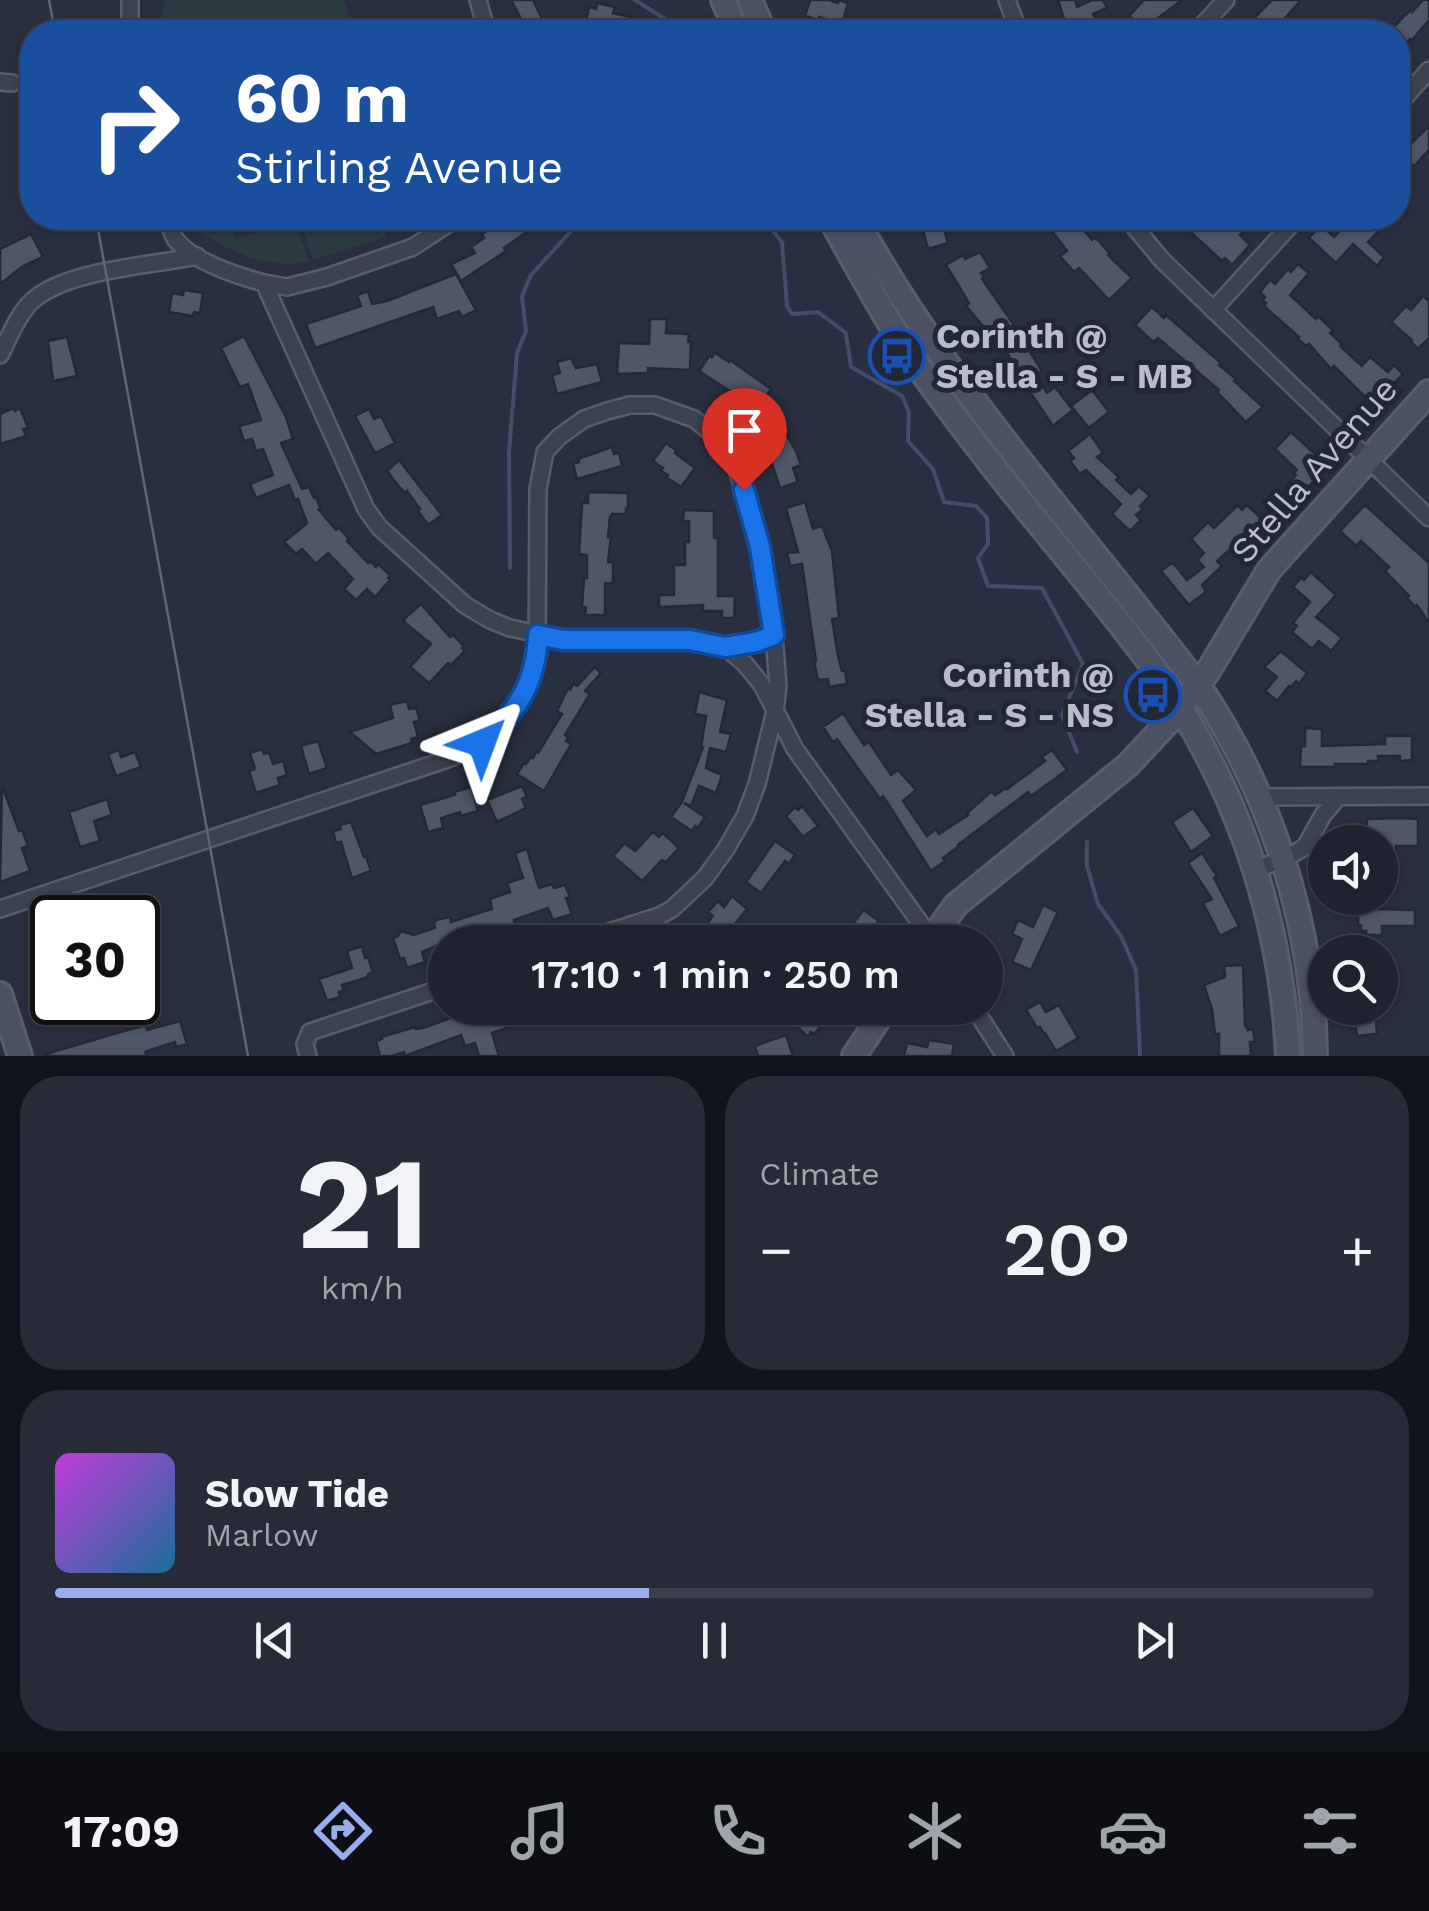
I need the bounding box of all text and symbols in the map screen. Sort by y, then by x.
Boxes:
text: 60 m [235,57,409,139]
icon: right [70,60,200,190]
text: Stirling Avenue [235,141,563,194]
place label: Corinth @ Stella - S - MB [936,315,1193,397]
bus stop icon: Corinth @ Stella - S - MB [867,326,927,386]
street label: Stella Avenue [1222,369,1406,571]
pin [702,388,787,491]
icon: arrive [717,403,772,458]
place label: Corinth @ Stella - S - NS [865,654,1114,736]
bus stop icon: Corinth @ Stella - S - NS [1123,665,1183,725]
position arrow [430,691,534,795]
map controls [1308,825,1398,1025]
button: sound [1308,825,1398,915]
speed limit sign: 30 [30,895,160,1025]
button: search [1308,935,1398,1025]
text: 17:10 · 1 min · 250 m [531,953,900,997]
text: 21 [295,1127,429,1280]
text: Climate [760,1155,880,1193]
text: 20° [1003,1205,1131,1293]
text: − [760,1218,793,1282]
text: + [1341,1218,1374,1282]
text: km/h [321,1269,403,1307]
text: Slow Tide [205,1472,389,1516]
text: Marlow [205,1516,319,1554]
icon: previous [247,1613,302,1668]
icon: pause [687,1613,742,1668]
icon: next [1127,1613,1182,1668]
icon: directions [308,1796,378,1866]
icon: music [505,1796,575,1866]
icon: phone [703,1796,773,1866]
icon: climate [900,1796,970,1866]
icon: car [1098,1796,1168,1866]
icon: filters [1295,1796,1365,1866]
text: 17:09 [64,1805,180,1858]

